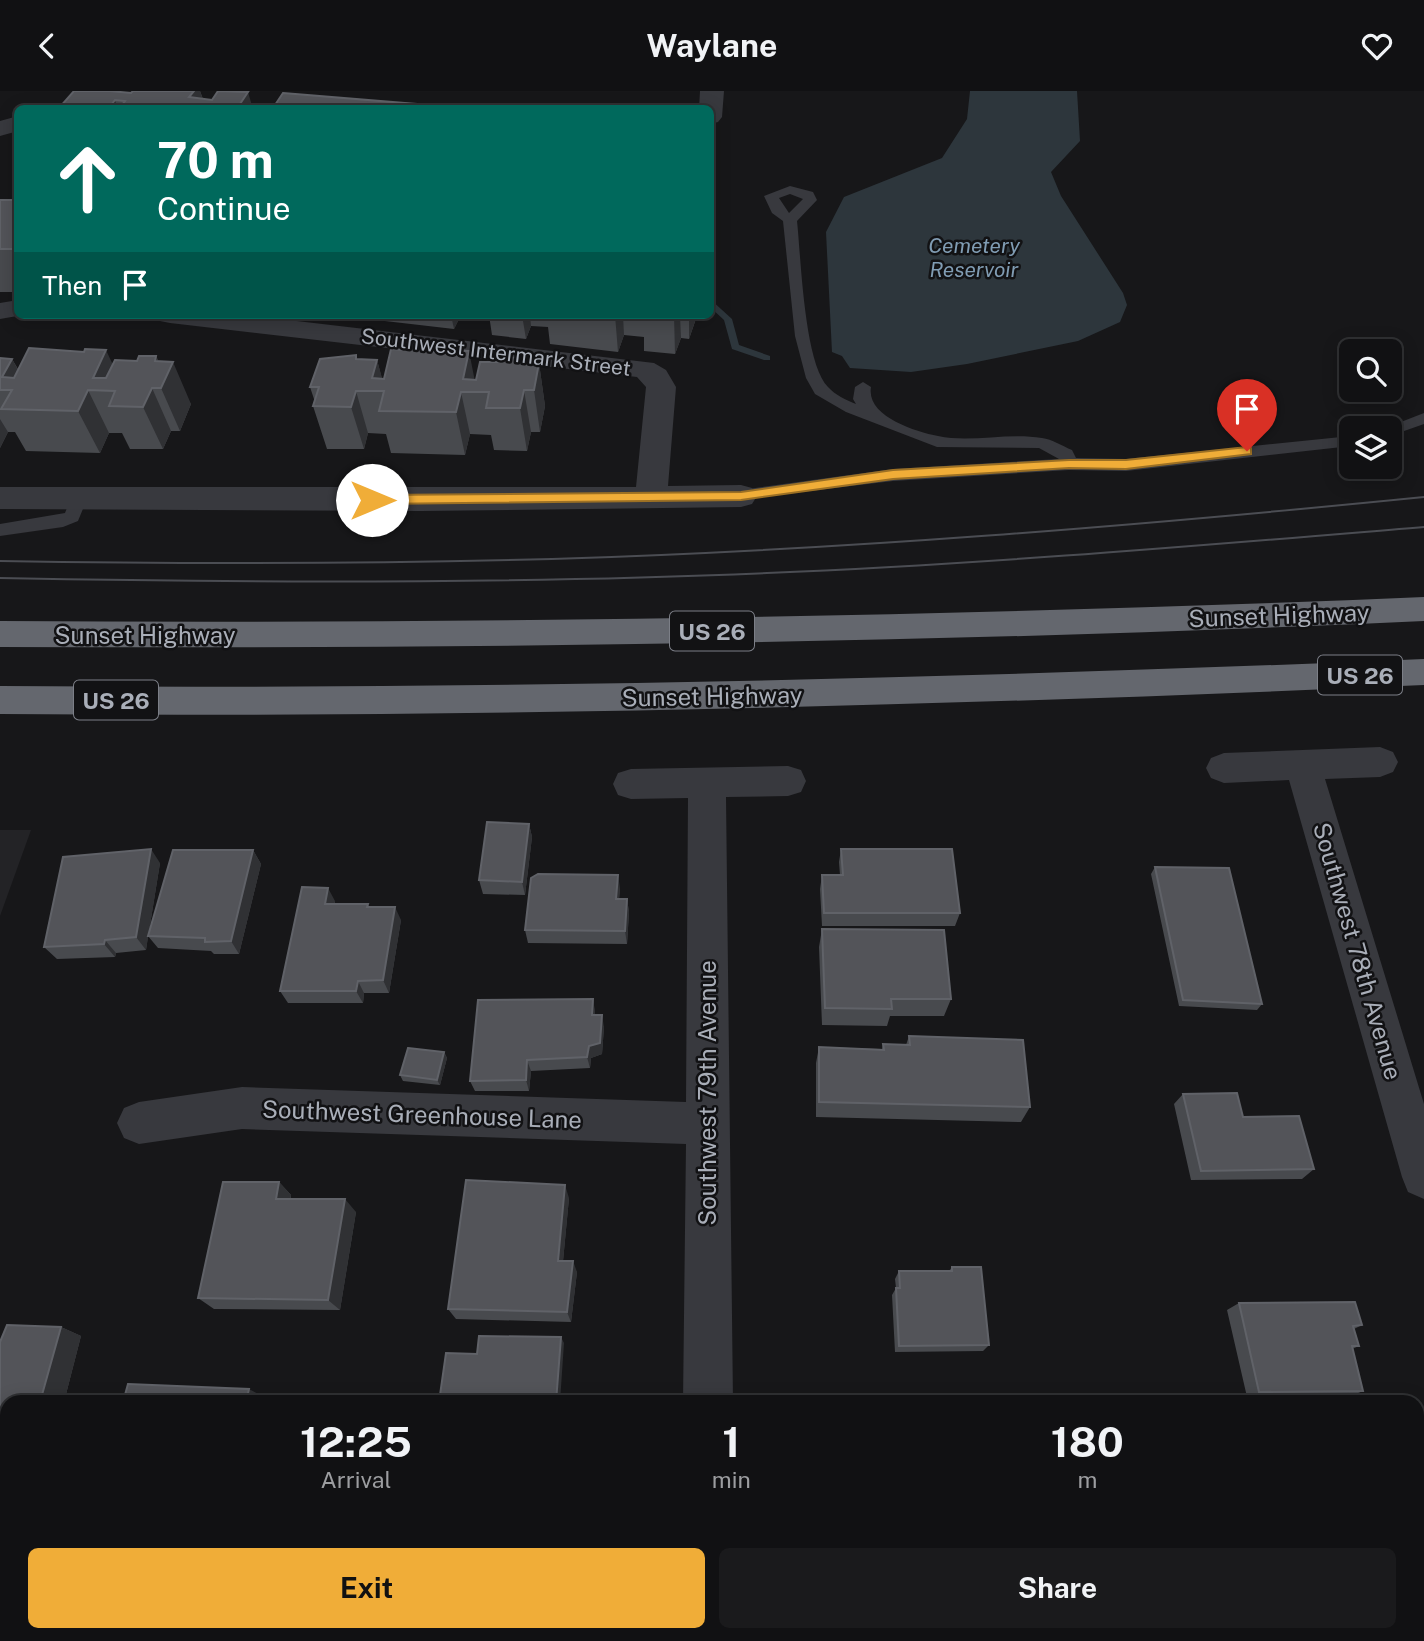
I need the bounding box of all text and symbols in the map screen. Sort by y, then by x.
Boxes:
icon: back [28,27,66,65]
text: Waylane [647,27,777,64]
icon: heart [1358,27,1396,65]
text: 70 m [157,131,274,189]
icon: ahead [42,133,133,224]
text: Continue [157,190,291,227]
water label: Cemetery Reservoir [928,233,1020,282]
icon: arrive [116,266,154,304]
text: Then [42,270,102,301]
street label: Southwest Intermark Street [360,323,632,381]
map controls [1339,339,1402,479]
button: search [1339,339,1402,402]
pin [1217,379,1277,451]
icon: arrive [1228,390,1266,428]
button: layers [1339,416,1402,479]
position arrow [335,463,409,537]
street label: Sunset Highway [1188,598,1370,632]
road number: US 26 [670,611,754,651]
street label: Sunset Highway [54,621,236,649]
road number: US 26 [1318,655,1402,695]
street label: Sunset Highway [621,680,803,712]
road number: US 26 [74,681,158,719]
street label: Southwest 78th Avenue [1308,819,1408,1083]
street label: Southwest 79th Avenue [693,960,721,1226]
street label: Southwest Greenhouse Lane [262,1094,582,1134]
text: 12:25 [300,1417,412,1466]
text: 1 [722,1417,740,1466]
text: 180 [1051,1417,1124,1466]
text: Arrival [320,1466,391,1493]
text: min [712,1466,751,1493]
text: m [1077,1466,1097,1493]
button: Exit [28,1548,705,1628]
button: Share [719,1548,1396,1628]

